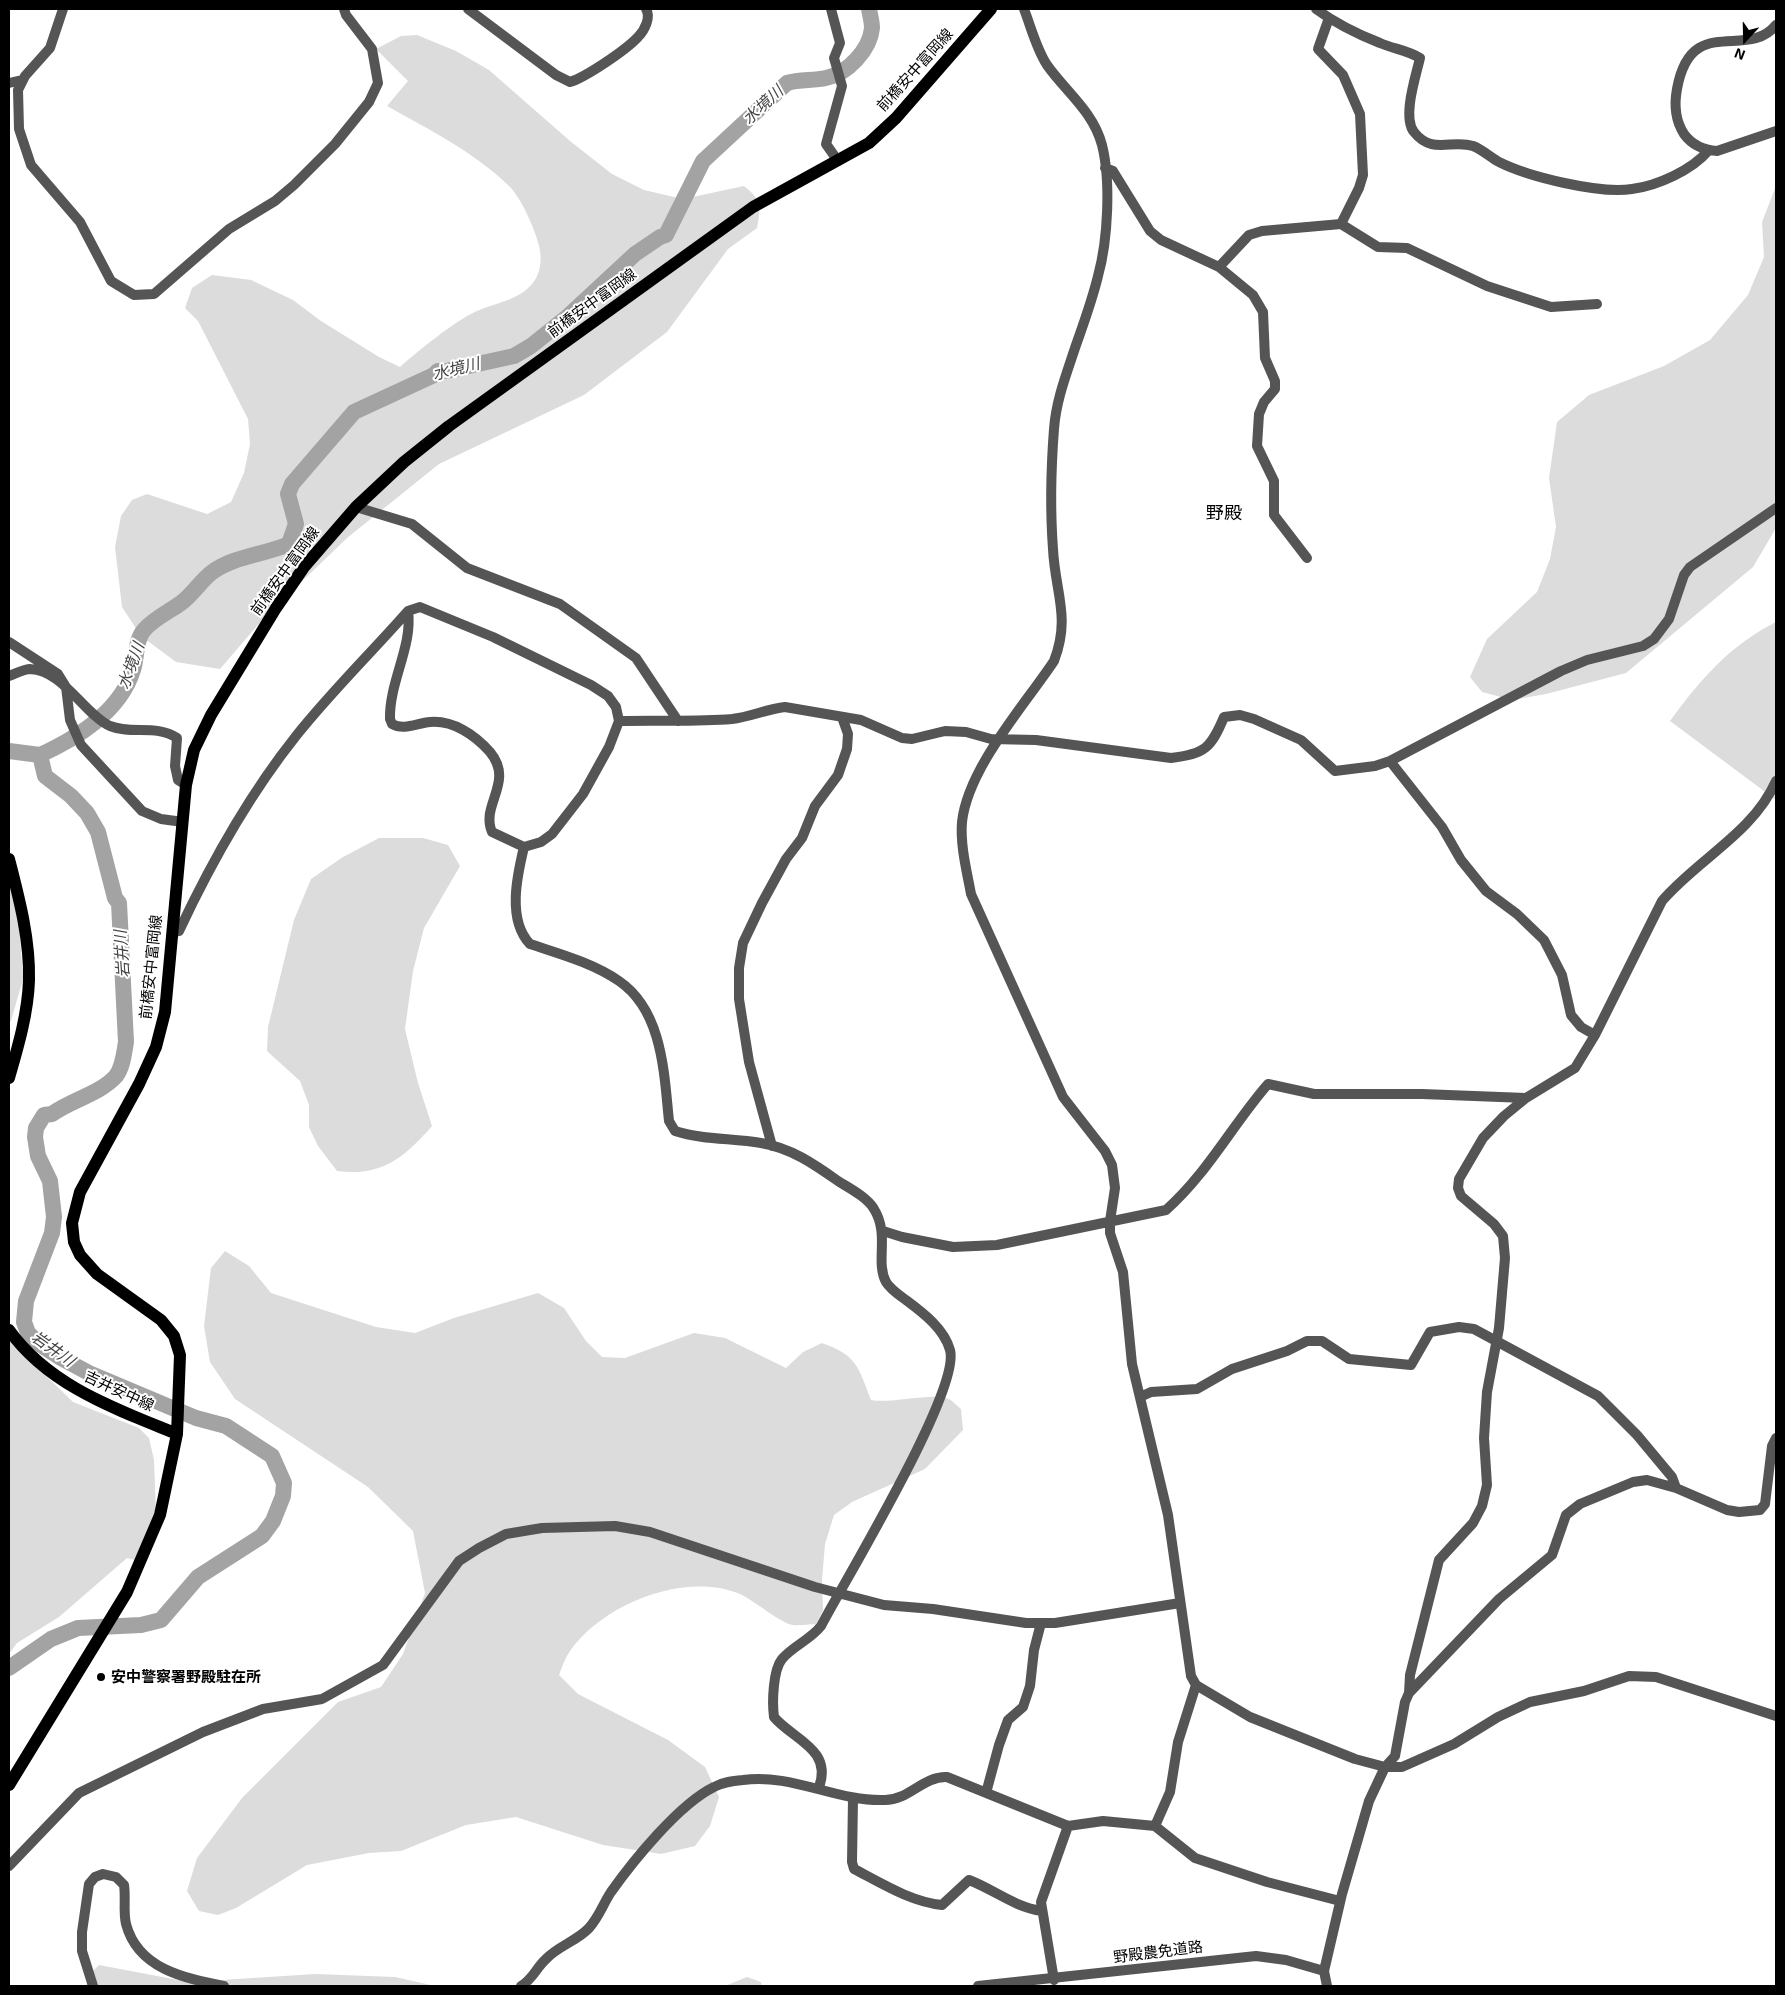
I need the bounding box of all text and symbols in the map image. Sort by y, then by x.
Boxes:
north arrow [1720,15,1770,65]
street label: 前橋安中富岡線 [873,25,957,115]
text: N [1732,45,1747,64]
water label: 水境川 [739,82,787,128]
street label: 前橋安中富岡線 [544,265,640,341]
water label: 水境川 [430,354,482,384]
district label: 野殿 [1206,502,1242,524]
street label: 前橋安中富岡線 [247,523,323,619]
water label: 水境川 [114,640,148,692]
street label: 前橋安中富岡線 [137,914,165,1020]
water label: 岩井川 [111,929,133,979]
water label: 岩井川 [28,1327,78,1371]
street label: 吉井安中線 [81,1367,157,1415]
place label: 安中警察署野殿駐在所 [111,1668,261,1686]
marker: 安中警察署野殿駐在所 [95,1671,107,1683]
street label: 野殿農免道路 [1112,1938,1204,1966]

